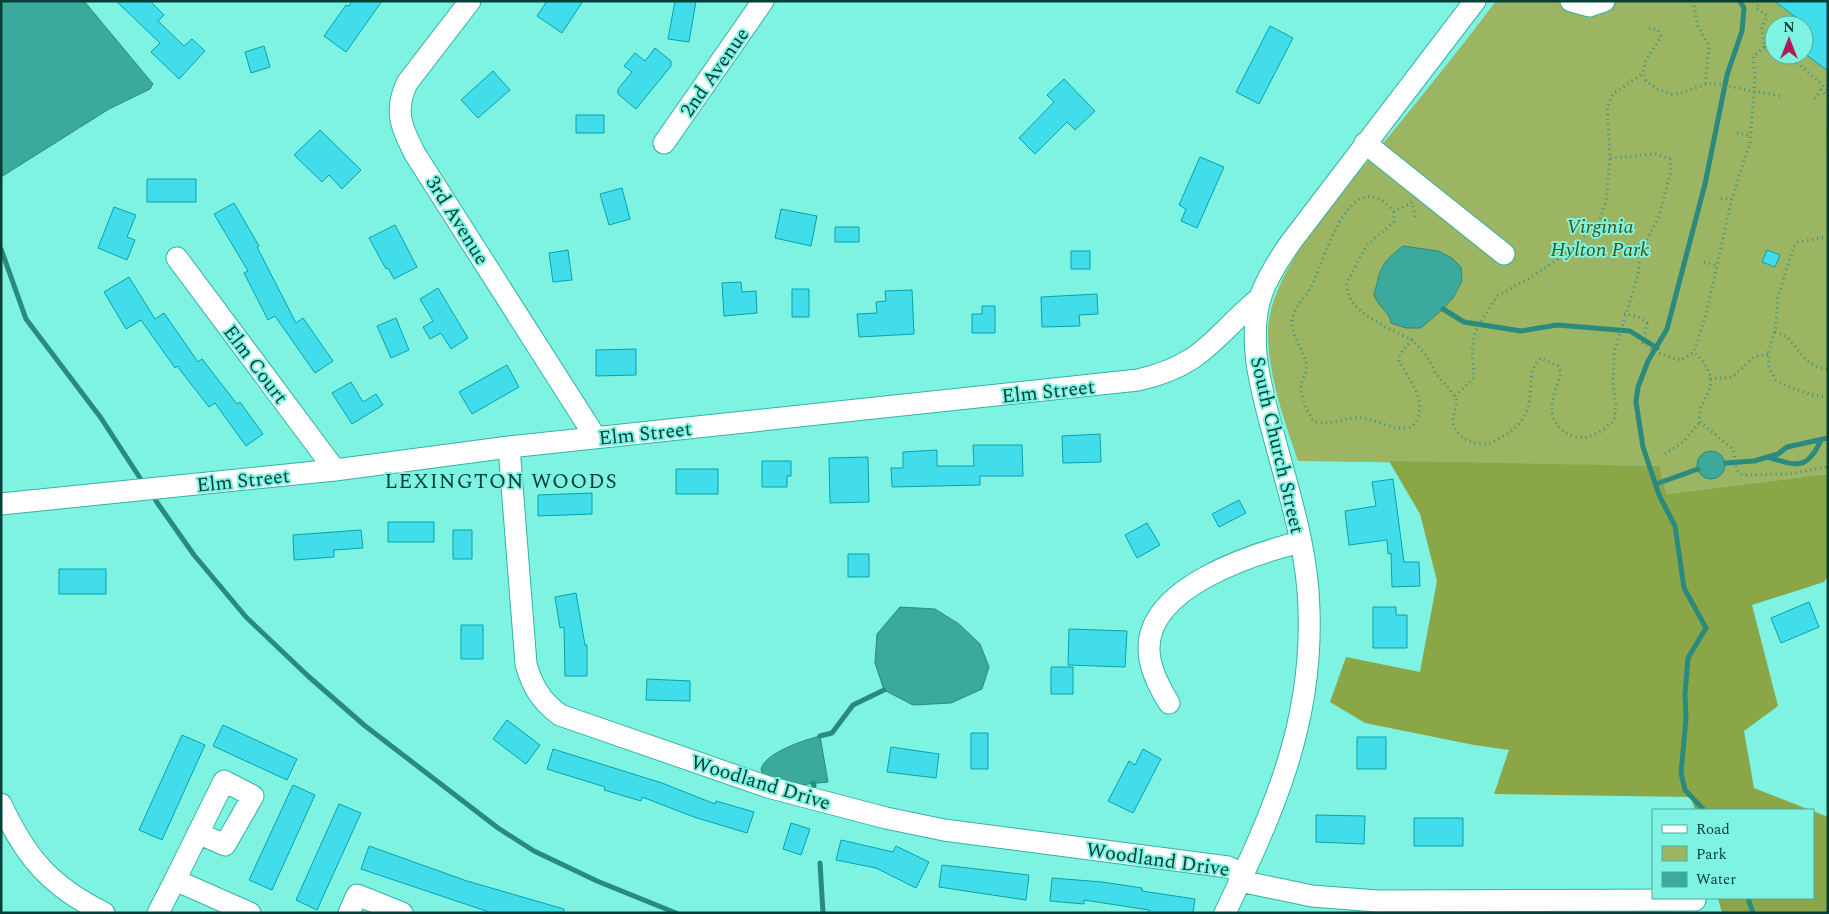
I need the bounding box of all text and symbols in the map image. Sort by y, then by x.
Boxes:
north arrow [1764,15,1814,65]
text: N [1783,17,1795,38]
street label: 2nd Avenue [673,21,757,124]
street label: 3rd Avenue [418,170,496,271]
park label: Virginia Hylton Park [1551,212,1650,265]
street label: Elm Court [215,319,295,411]
street label: South Church Street [1242,354,1312,537]
street label: Elm Street [1000,372,1096,412]
street label: Elm Street [597,414,693,454]
street label: Elm Street [195,461,291,501]
district label: LEXINGTON WOODS [384,466,618,498]
street label: Woodland Drive [687,747,834,818]
legend [1652,809,1814,899]
text: Road [1696,818,1730,841]
street label: Woodland Drive [1084,835,1232,885]
text: Park [1696,843,1727,866]
text: Water [1696,868,1736,891]

